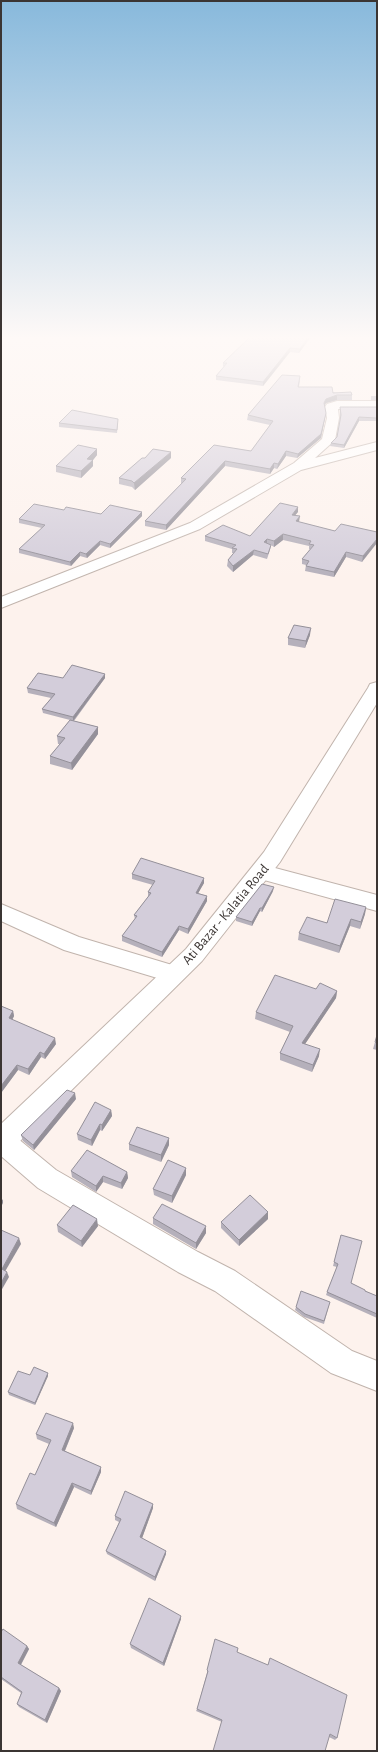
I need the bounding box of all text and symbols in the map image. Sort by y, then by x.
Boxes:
street label: Ati Bazar - Kalatia Road [180,862,272,967]

